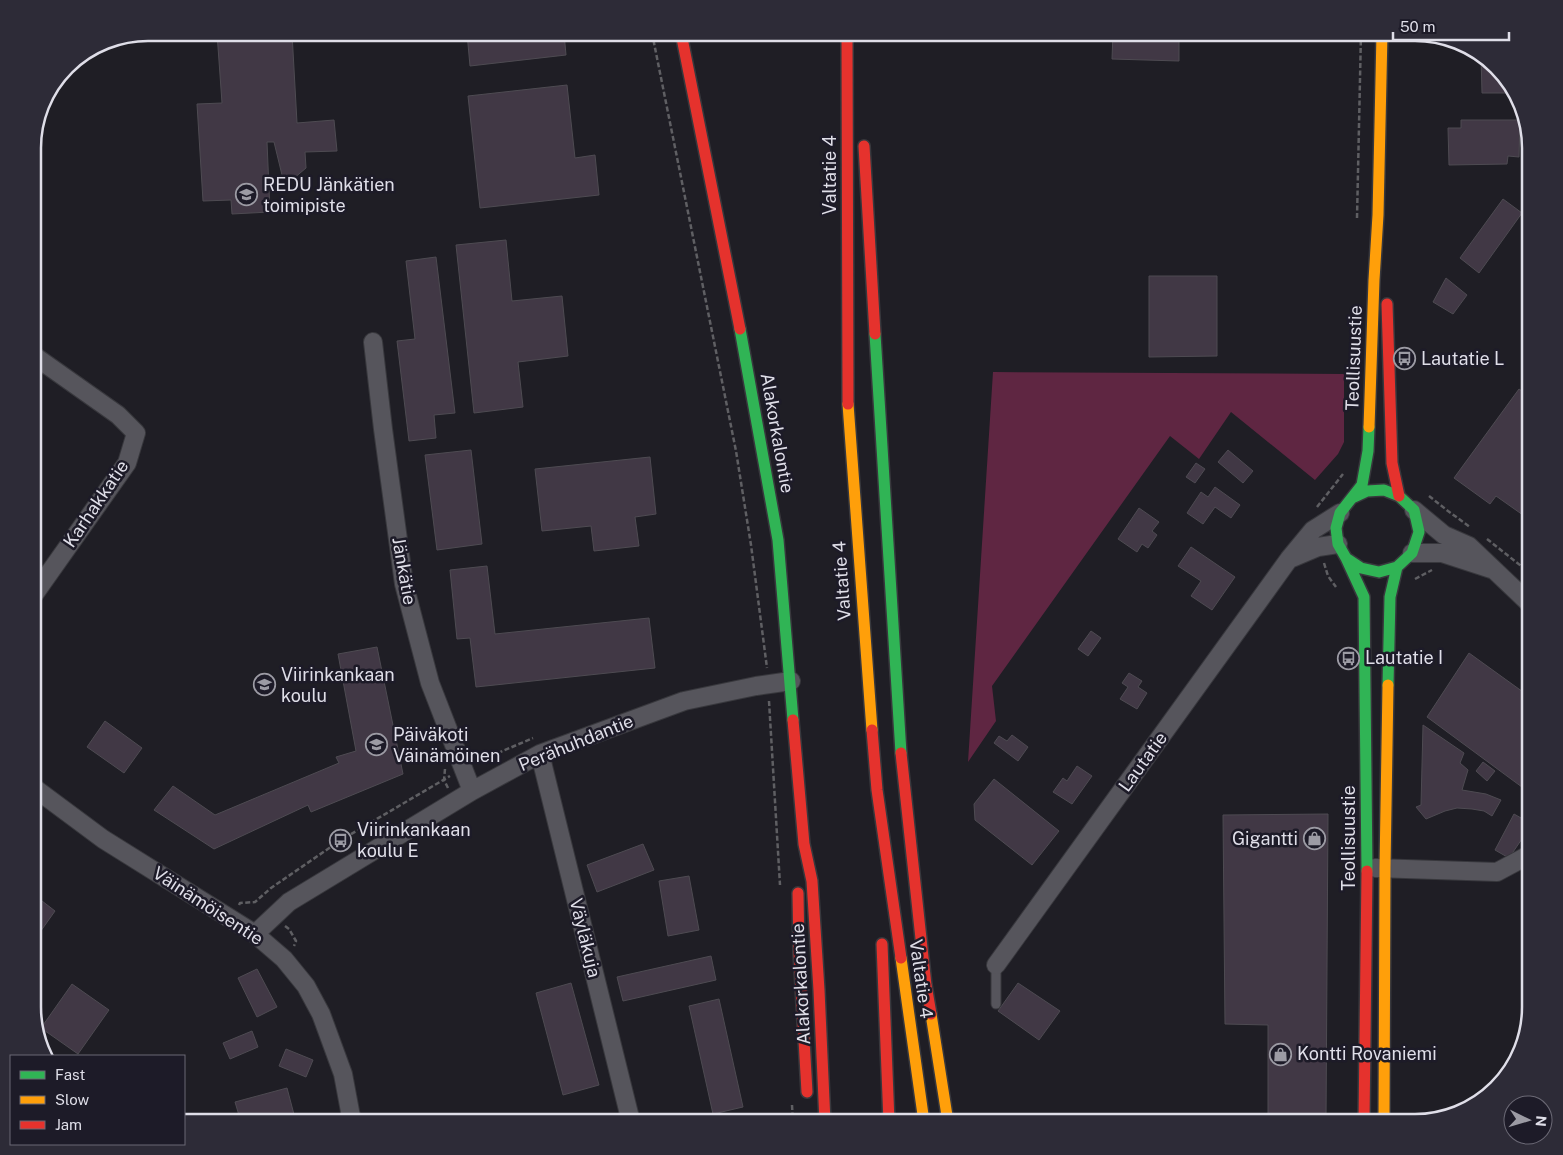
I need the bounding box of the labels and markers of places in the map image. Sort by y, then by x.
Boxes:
place label: REDU Jänkätien toimipiste [263,174,395,216]
school or university icon: REDU Jänkätien toimipiste [235,183,259,207]
bus stop icon: Lautatie L [1393,347,1417,371]
place label: Lautatie L [1421,348,1504,369]
bus stop icon: Lautatie I [1337,646,1361,670]
place label: Lautatie I [1365,647,1443,668]
place label: Viirinkankaan koulu [281,664,395,706]
school or university icon: Viirinkankaan koulu [253,673,277,697]
place label: Päiväkoti Väinämöinen [393,724,500,766]
school or university icon: Päiväkoti Väinämöinen [365,733,389,757]
place label: Viirinkankaan koulu E [357,819,471,861]
shop icon: Gigantti [1302,827,1326,851]
bus stop icon: Viirinkankaan koulu E [329,828,353,852]
place label: Gigantti [1232,828,1298,849]
shop icon: Kontti Rovaniemi [1269,1042,1293,1066]
place label: Kontti Rovaniemi [1297,1043,1437,1064]

